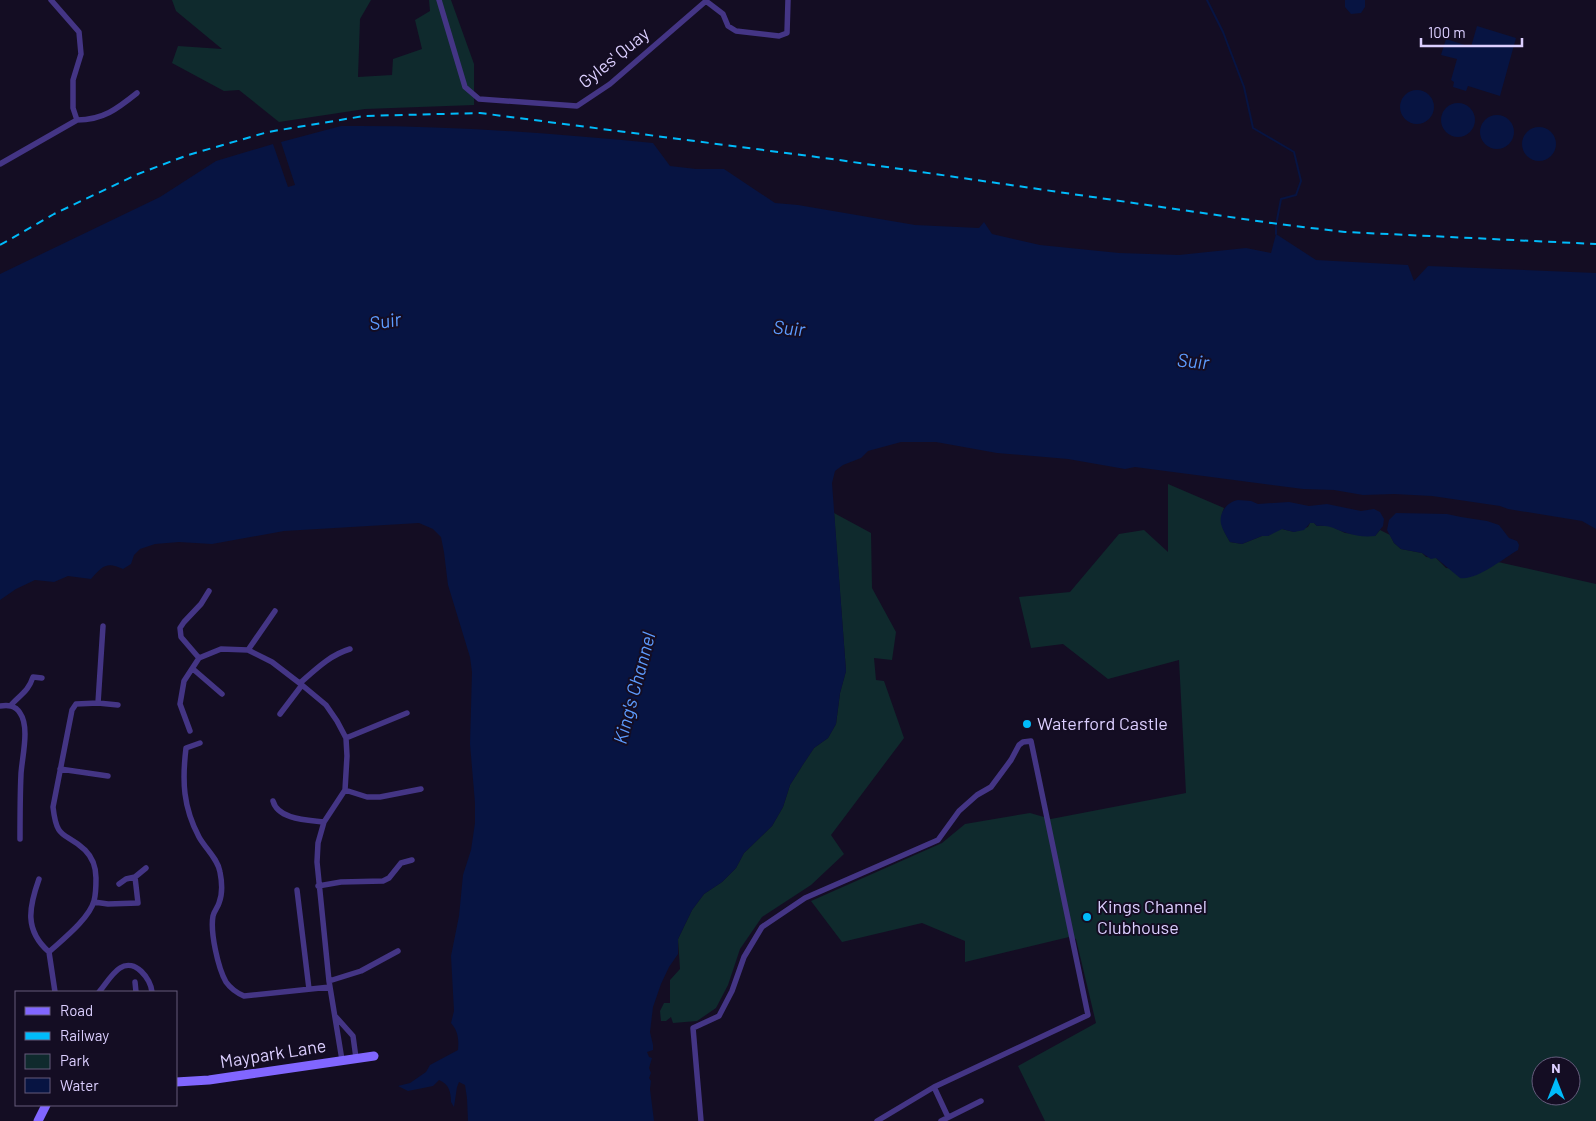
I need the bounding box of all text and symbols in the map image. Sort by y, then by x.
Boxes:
scale bar [1421,15,1522,47]
street label: Gyles' Quay [574,22,653,92]
text: 100 m [1428,23,1466,41]
water label: Suir [367,306,404,334]
water label: Suir [772,315,807,340]
water label: Suir [1176,348,1211,373]
water label: King's Channel [608,629,660,746]
place label: Waterford Castle [1037,712,1168,734]
marker: Waterford Castle [1021,718,1033,730]
place label: Kings Channel Clubhouse [1097,895,1207,938]
marker: Kings Channel Clubhouse [1081,911,1093,923]
legend [15,991,178,1106]
text: Road [60,1001,93,1019]
text: Railway [60,1026,109,1044]
street label: Maypark Lane [218,1034,327,1072]
text: Park [60,1051,90,1069]
north arrow [1531,1056,1581,1106]
text: N [1551,1059,1561,1076]
text: Water [60,1076,99,1094]

